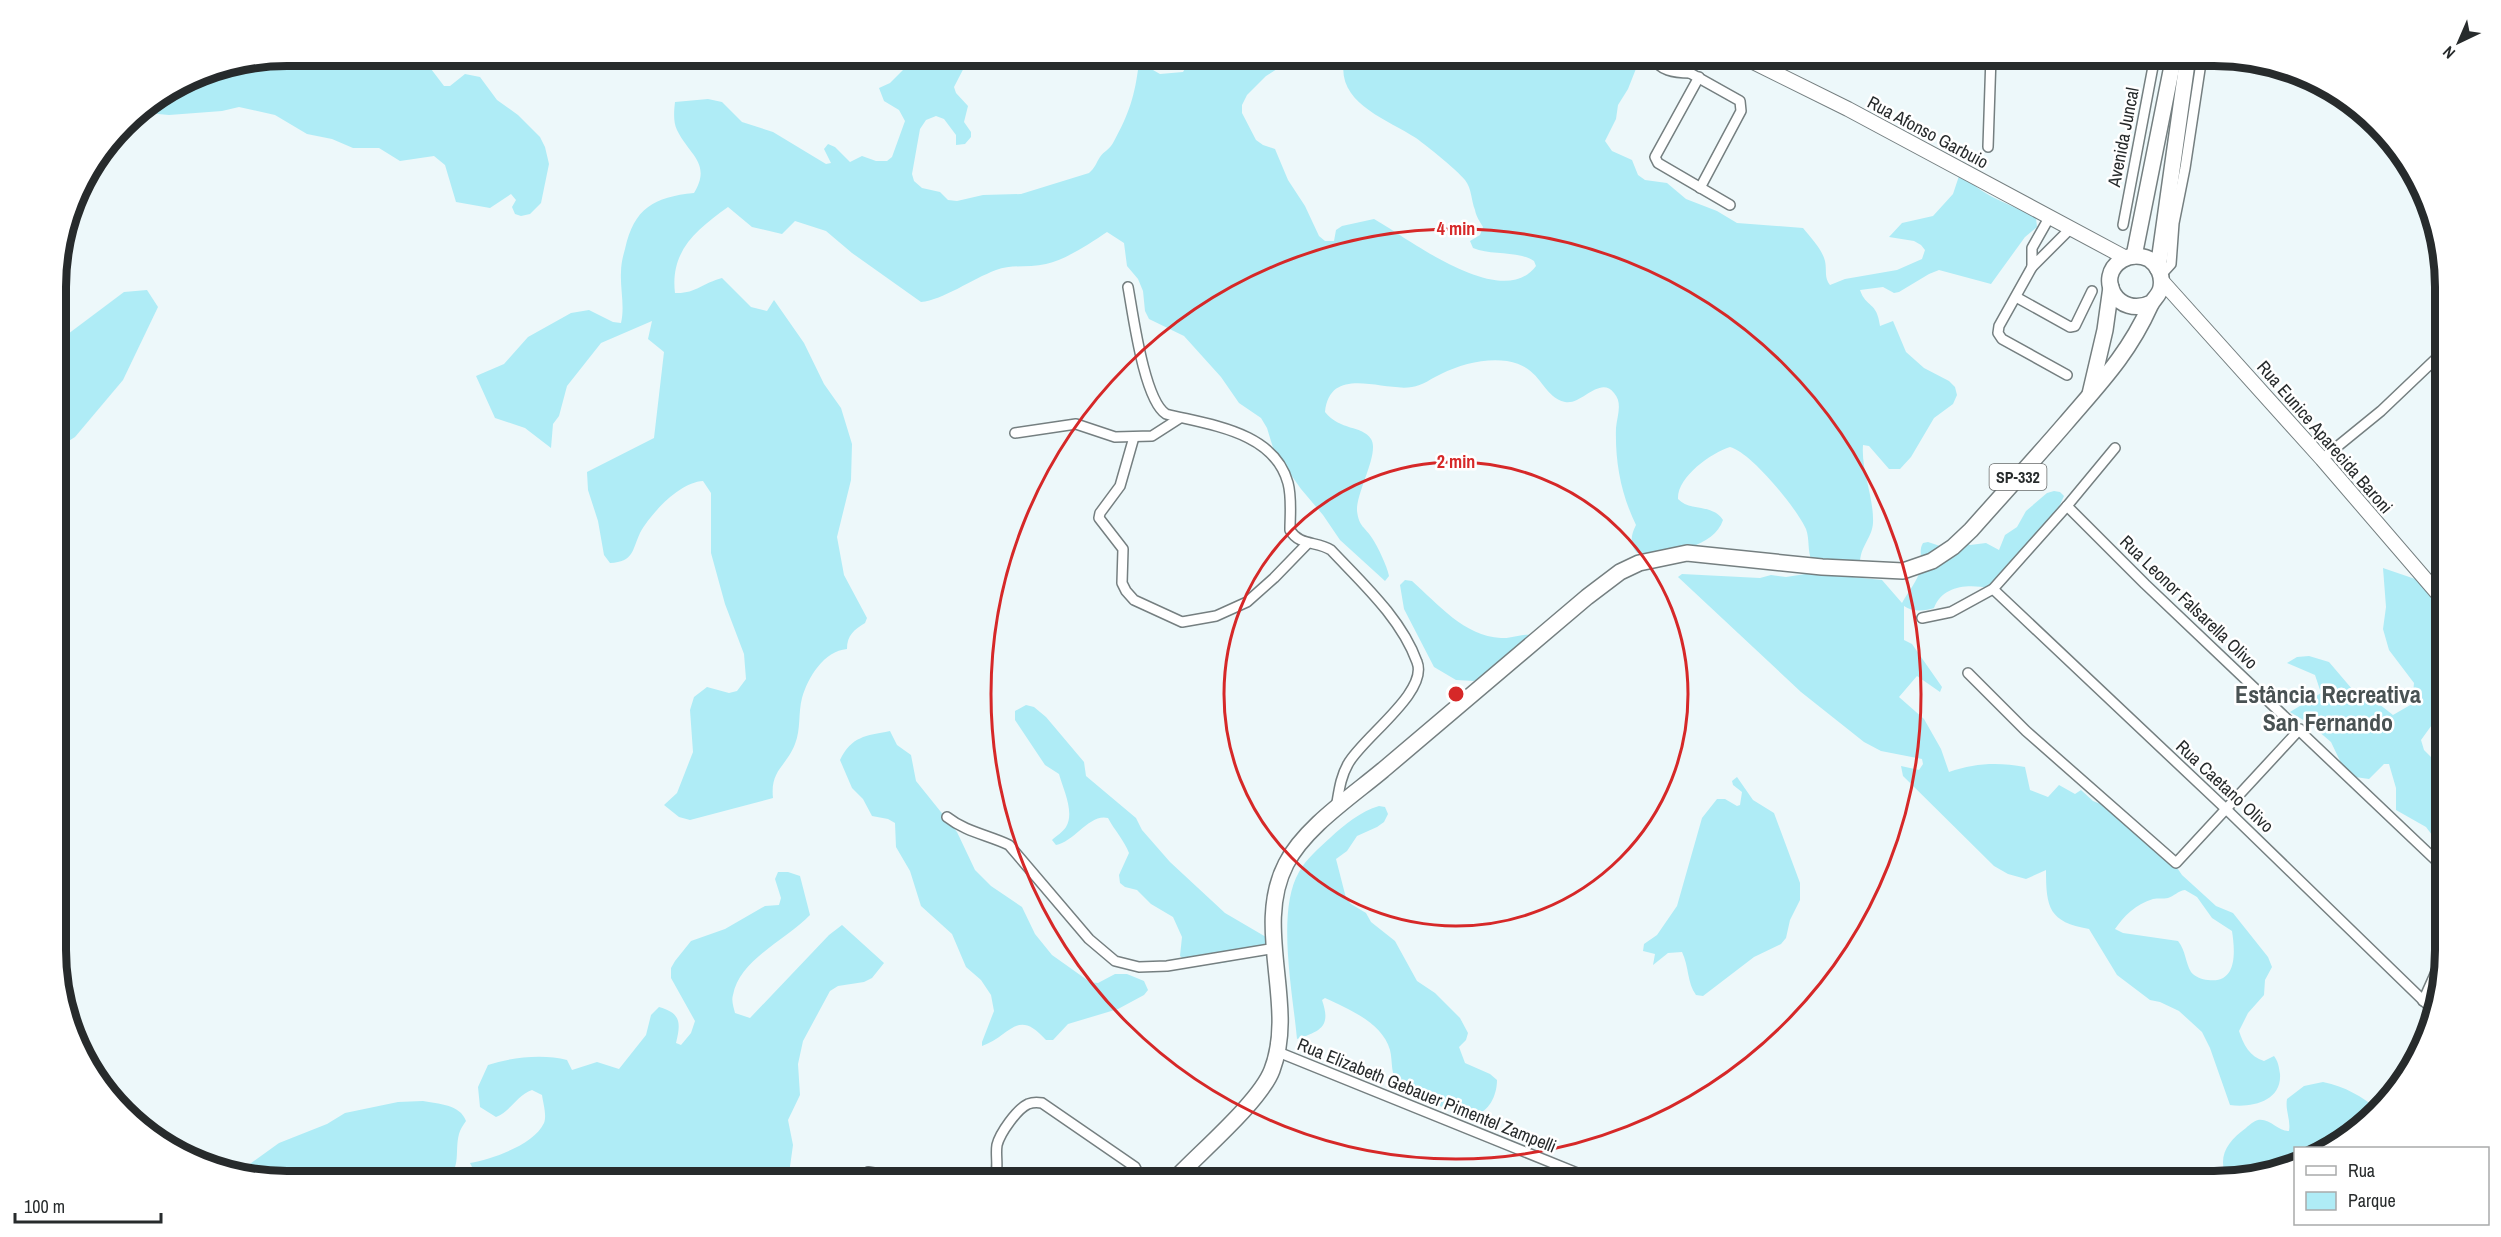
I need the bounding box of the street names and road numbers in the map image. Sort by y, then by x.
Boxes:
street label: Avenida Juncal [2101,85,2145,190]
street label: Rua Afonso Garbuio [1863,90,1993,174]
street label: Rua Eunice Aparecida Baroni [2251,355,2399,519]
road number: SP-332 [1990,464,2046,490]
street label: Rua Leonor Falsarella Olivo [2114,529,2264,675]
street label: Rua Caetano Olivo [2171,734,2279,838]
street label: Rua Elizabeth Gebauer Pimentel Zampelli [1294,1031,1560,1159]

